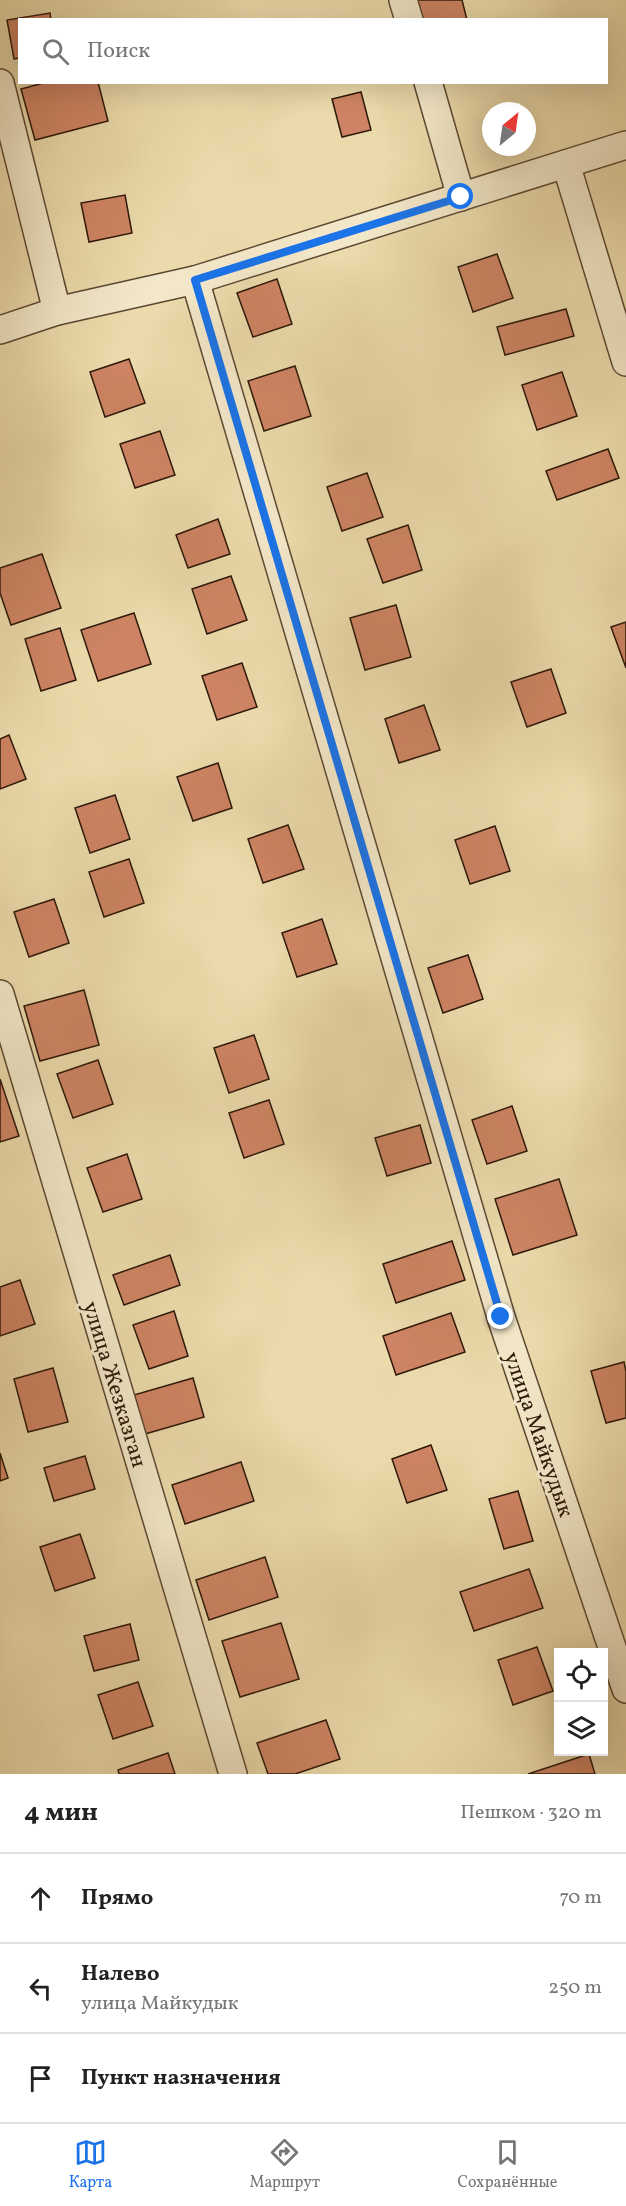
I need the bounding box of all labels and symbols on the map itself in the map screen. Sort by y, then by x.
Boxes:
north arrow [482,102,536,156]
route start [447,183,473,209]
street label: улица Жезказган [74,1298,154,1472]
route end [487,1303,513,1329]
street label: улица Майкудык [495,1348,581,1522]

